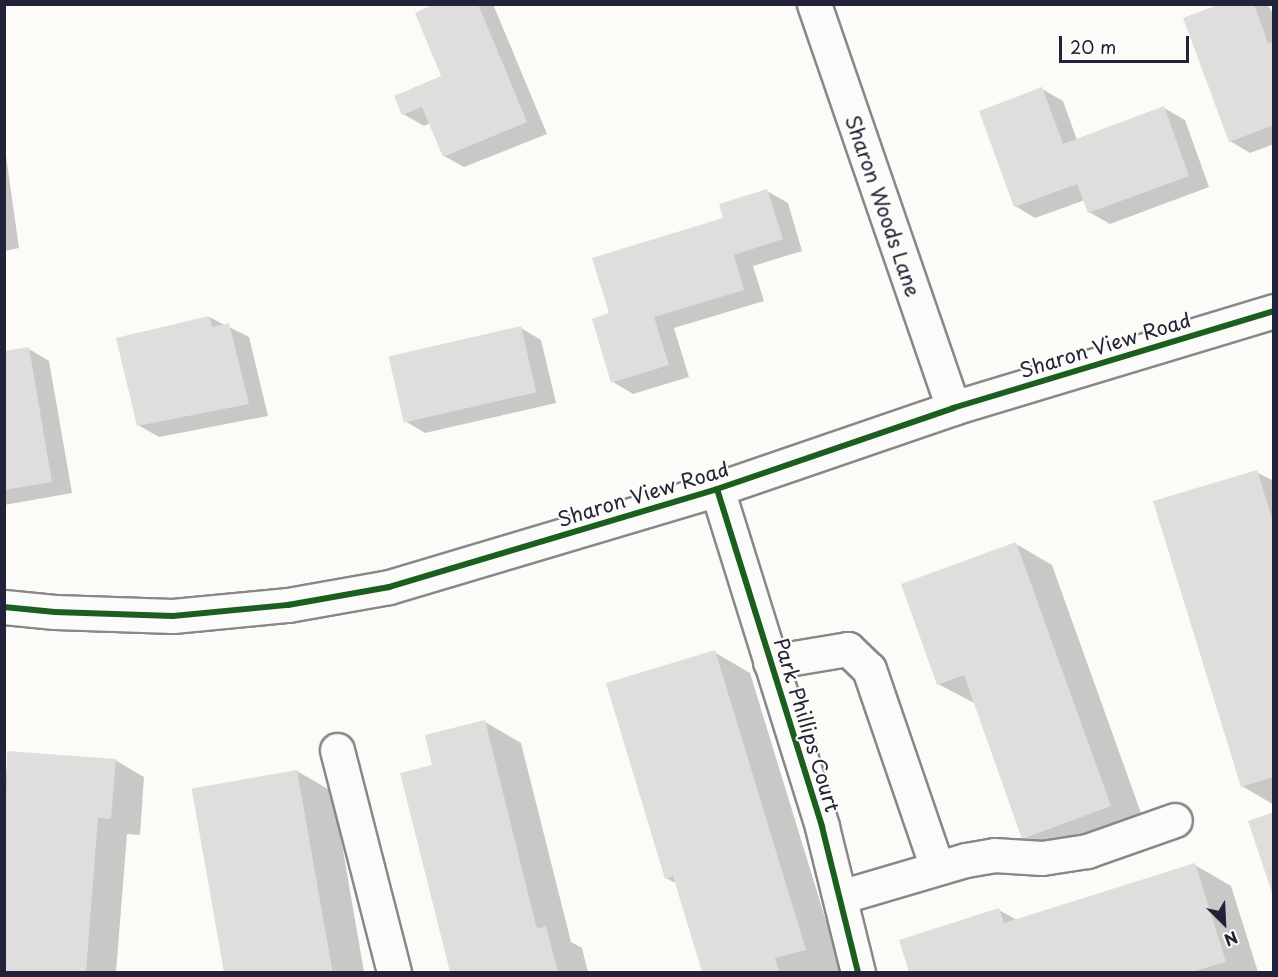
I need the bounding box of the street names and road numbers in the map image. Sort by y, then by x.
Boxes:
street label: Sharon Woods Lane [841,112,925,300]
street label: Sharon View Road [1018,308,1192,382]
street label: Sharon View Road [556,457,730,531]
street label: Park Phillips Court [769,635,845,815]

